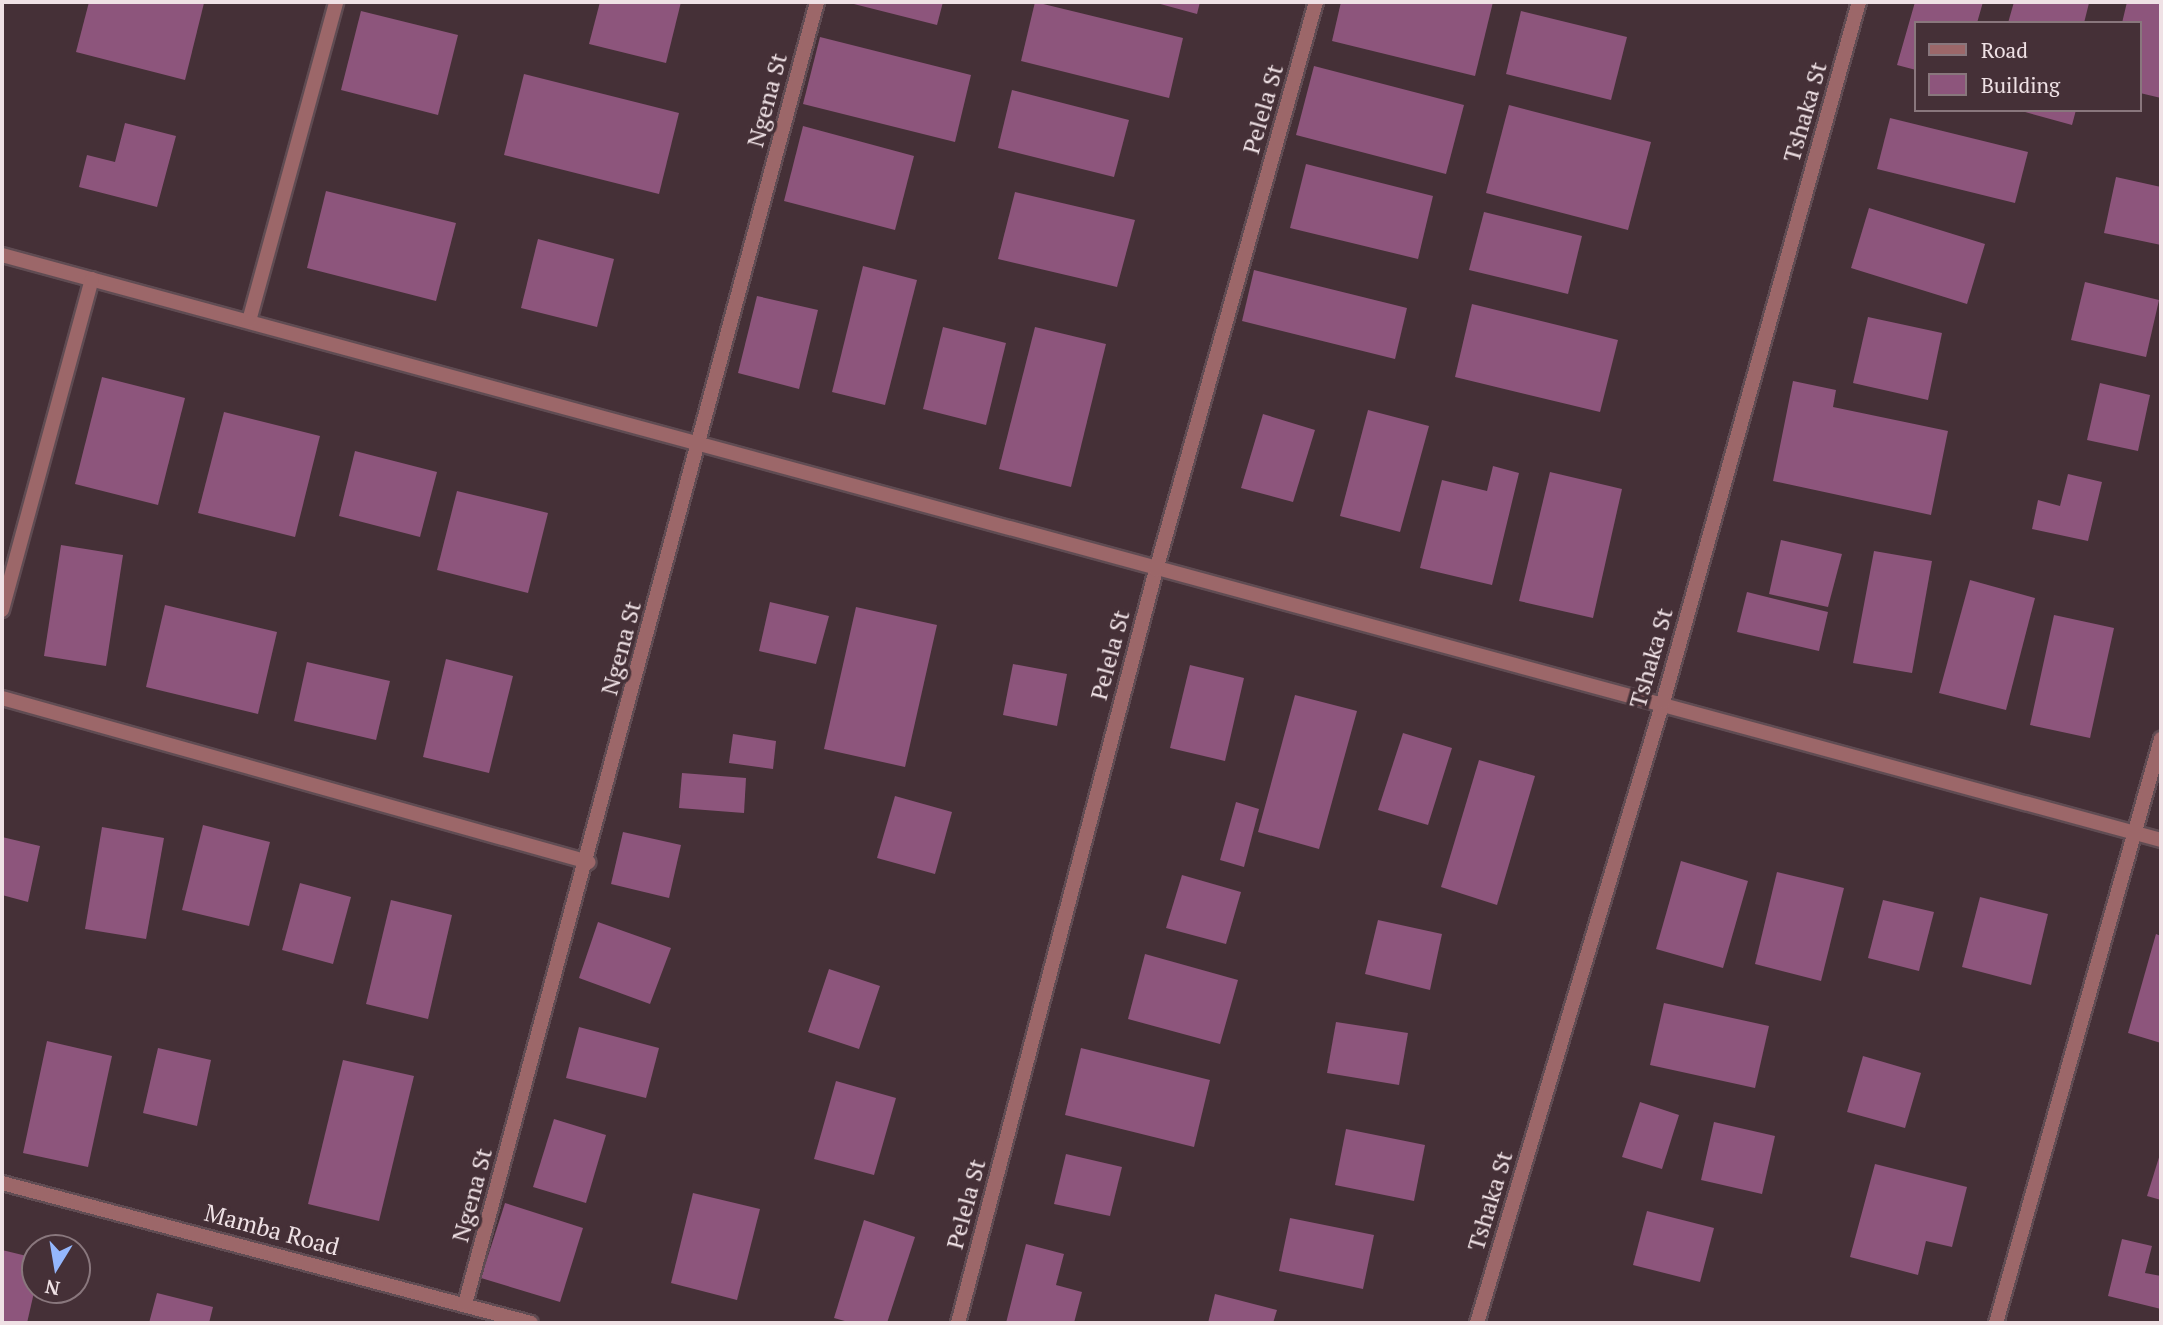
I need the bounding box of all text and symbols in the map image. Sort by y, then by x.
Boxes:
legend [1914,21,2142,112]
text: Road [1981,36,2028,64]
street label: Ngena St [741,50,793,150]
street label: Tshaka St [1777,59,1833,165]
street label: Pelela St [1236,61,1290,157]
text: Building [1981,71,2060,99]
street label: Ngena St [595,598,647,698]
street label: Tshaka St [1623,605,1679,711]
street label: Pelela St [1084,607,1136,703]
street label: Ngena St [446,1145,498,1245]
street label: Tshaka St [1461,1148,1519,1254]
street label: Pelela St [940,1156,992,1252]
street label: Mamba Road [202,1198,342,1262]
north arrow [21,1234,91,1304]
text: N [43,1274,62,1302]

